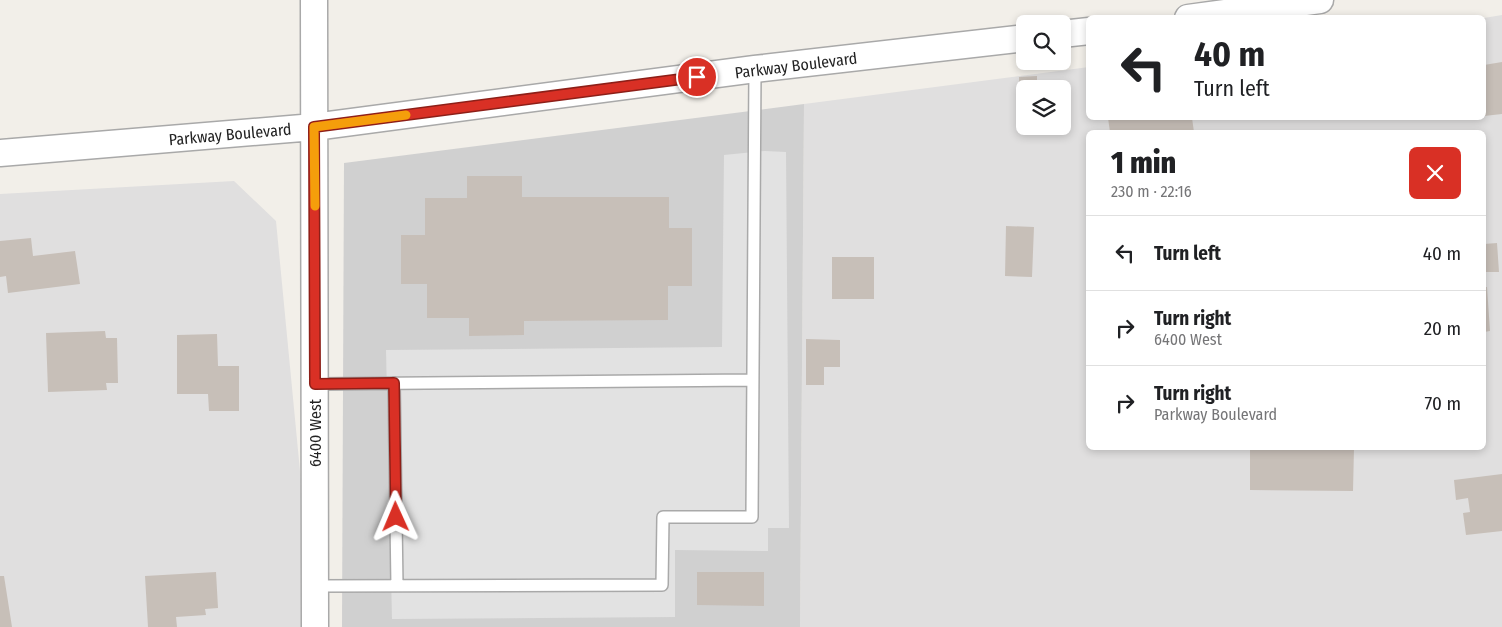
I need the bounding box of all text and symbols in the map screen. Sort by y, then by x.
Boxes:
map controls [1016,15,1071,135]
button: search [1016,15,1071,70]
text: 40 m [1194,33,1265,75]
icon: left [1111,35,1176,100]
street label: Parkway Boulevard [734,49,858,82]
pin [676,56,718,98]
icon: arrive [683,63,711,91]
text: Turn left [1194,75,1270,102]
button: layers [1016,80,1071,135]
street label: Parkway Boulevard [168,120,292,149]
text: 1 min [1111,145,1176,181]
button: close [1409,147,1461,199]
text: 230 m · 22:16 [1111,182,1192,201]
icon: left [1111,239,1139,267]
text: Turn left [1154,242,1221,265]
text: 40 m [1423,242,1461,265]
text: Turn right [1154,307,1231,330]
icon: right [1111,314,1139,342]
text: 20 m [1424,317,1461,340]
text: 6400 West [1154,330,1222,349]
text: Turn right [1154,382,1231,405]
icon: right [1111,389,1139,417]
text: 70 m [1425,392,1461,415]
street label: 6400 West [306,398,325,467]
text: Parkway Boulevard [1154,405,1277,424]
position arrow [369,490,421,542]

